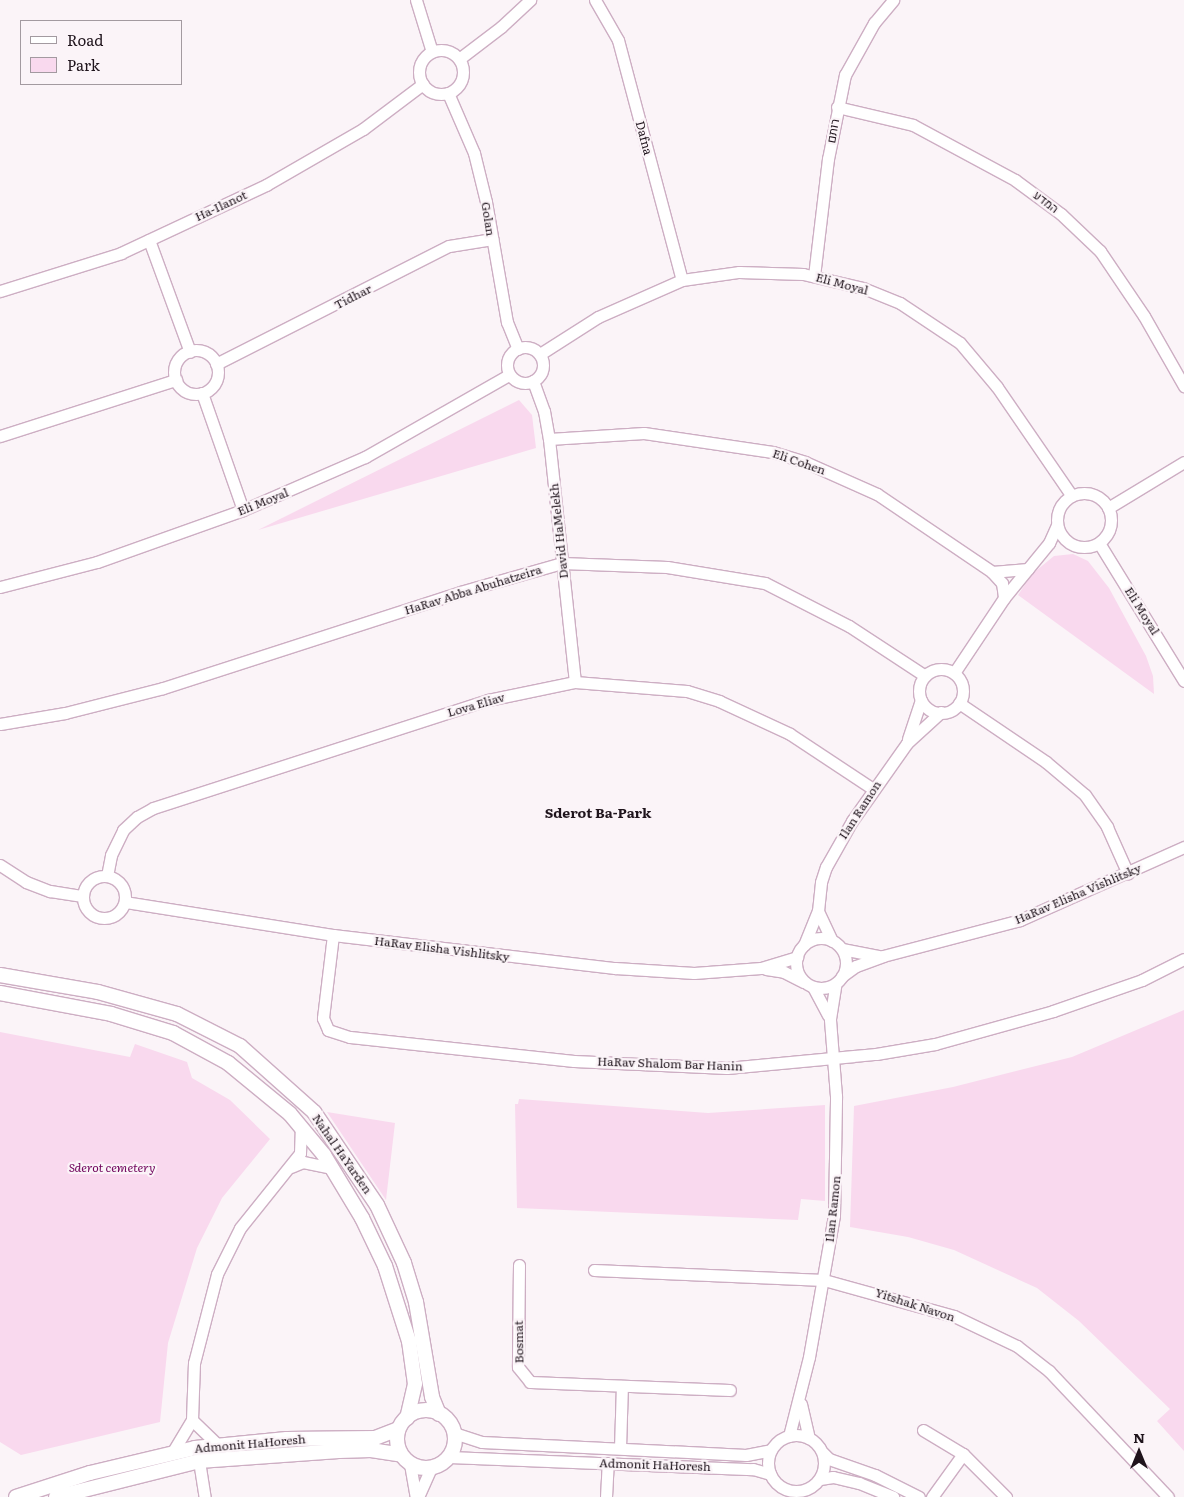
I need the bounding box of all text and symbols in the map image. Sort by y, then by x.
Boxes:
legend [20,20,182,85]
text: Road [67,28,103,51]
text: Park [67,53,100,76]
street label: רותם [824,118,842,144]
street label: Dafna [633,119,655,157]
street label: Ha-Ilanot [193,188,249,224]
street label: המדע [1031,188,1061,216]
street label: Golan [478,201,498,237]
street label: Eli Moyal [814,270,870,298]
street label: Tidhar [332,281,374,313]
street label: Eli Cohen [771,446,827,478]
street label: David HaMelekh [547,483,571,579]
street label: Eli Moyal [235,485,291,519]
street label: HaRav Abba Abuhatzeira [403,562,543,618]
street label: Eli Moyal [1122,584,1162,638]
street label: Lova Eliav [446,690,506,720]
street label: Ilan Ramon [836,778,884,842]
district label: Sderot Ba-Park [545,804,651,820]
street label: HaRav Elisha Vishlitsky [1012,861,1144,927]
street label: HaRav Elisha Vishlitsky [373,934,511,964]
street label: HaRav Shalom Bar Hanin [597,1054,743,1074]
street label: Nahal HaYarden [309,1111,375,1197]
park label: Sderot cemetery [69,1161,155,1175]
street label: Ilan Ramon [822,1175,844,1243]
street label: Yitshak Navon [873,1285,957,1325]
street label: Bosmat [511,1320,527,1364]
north arrow [1114,1427,1164,1477]
text: N [1133,1427,1145,1447]
street label: Admonit HaHoresh [194,1432,306,1456]
street label: Admonit HaHoresh [599,1456,711,1474]

